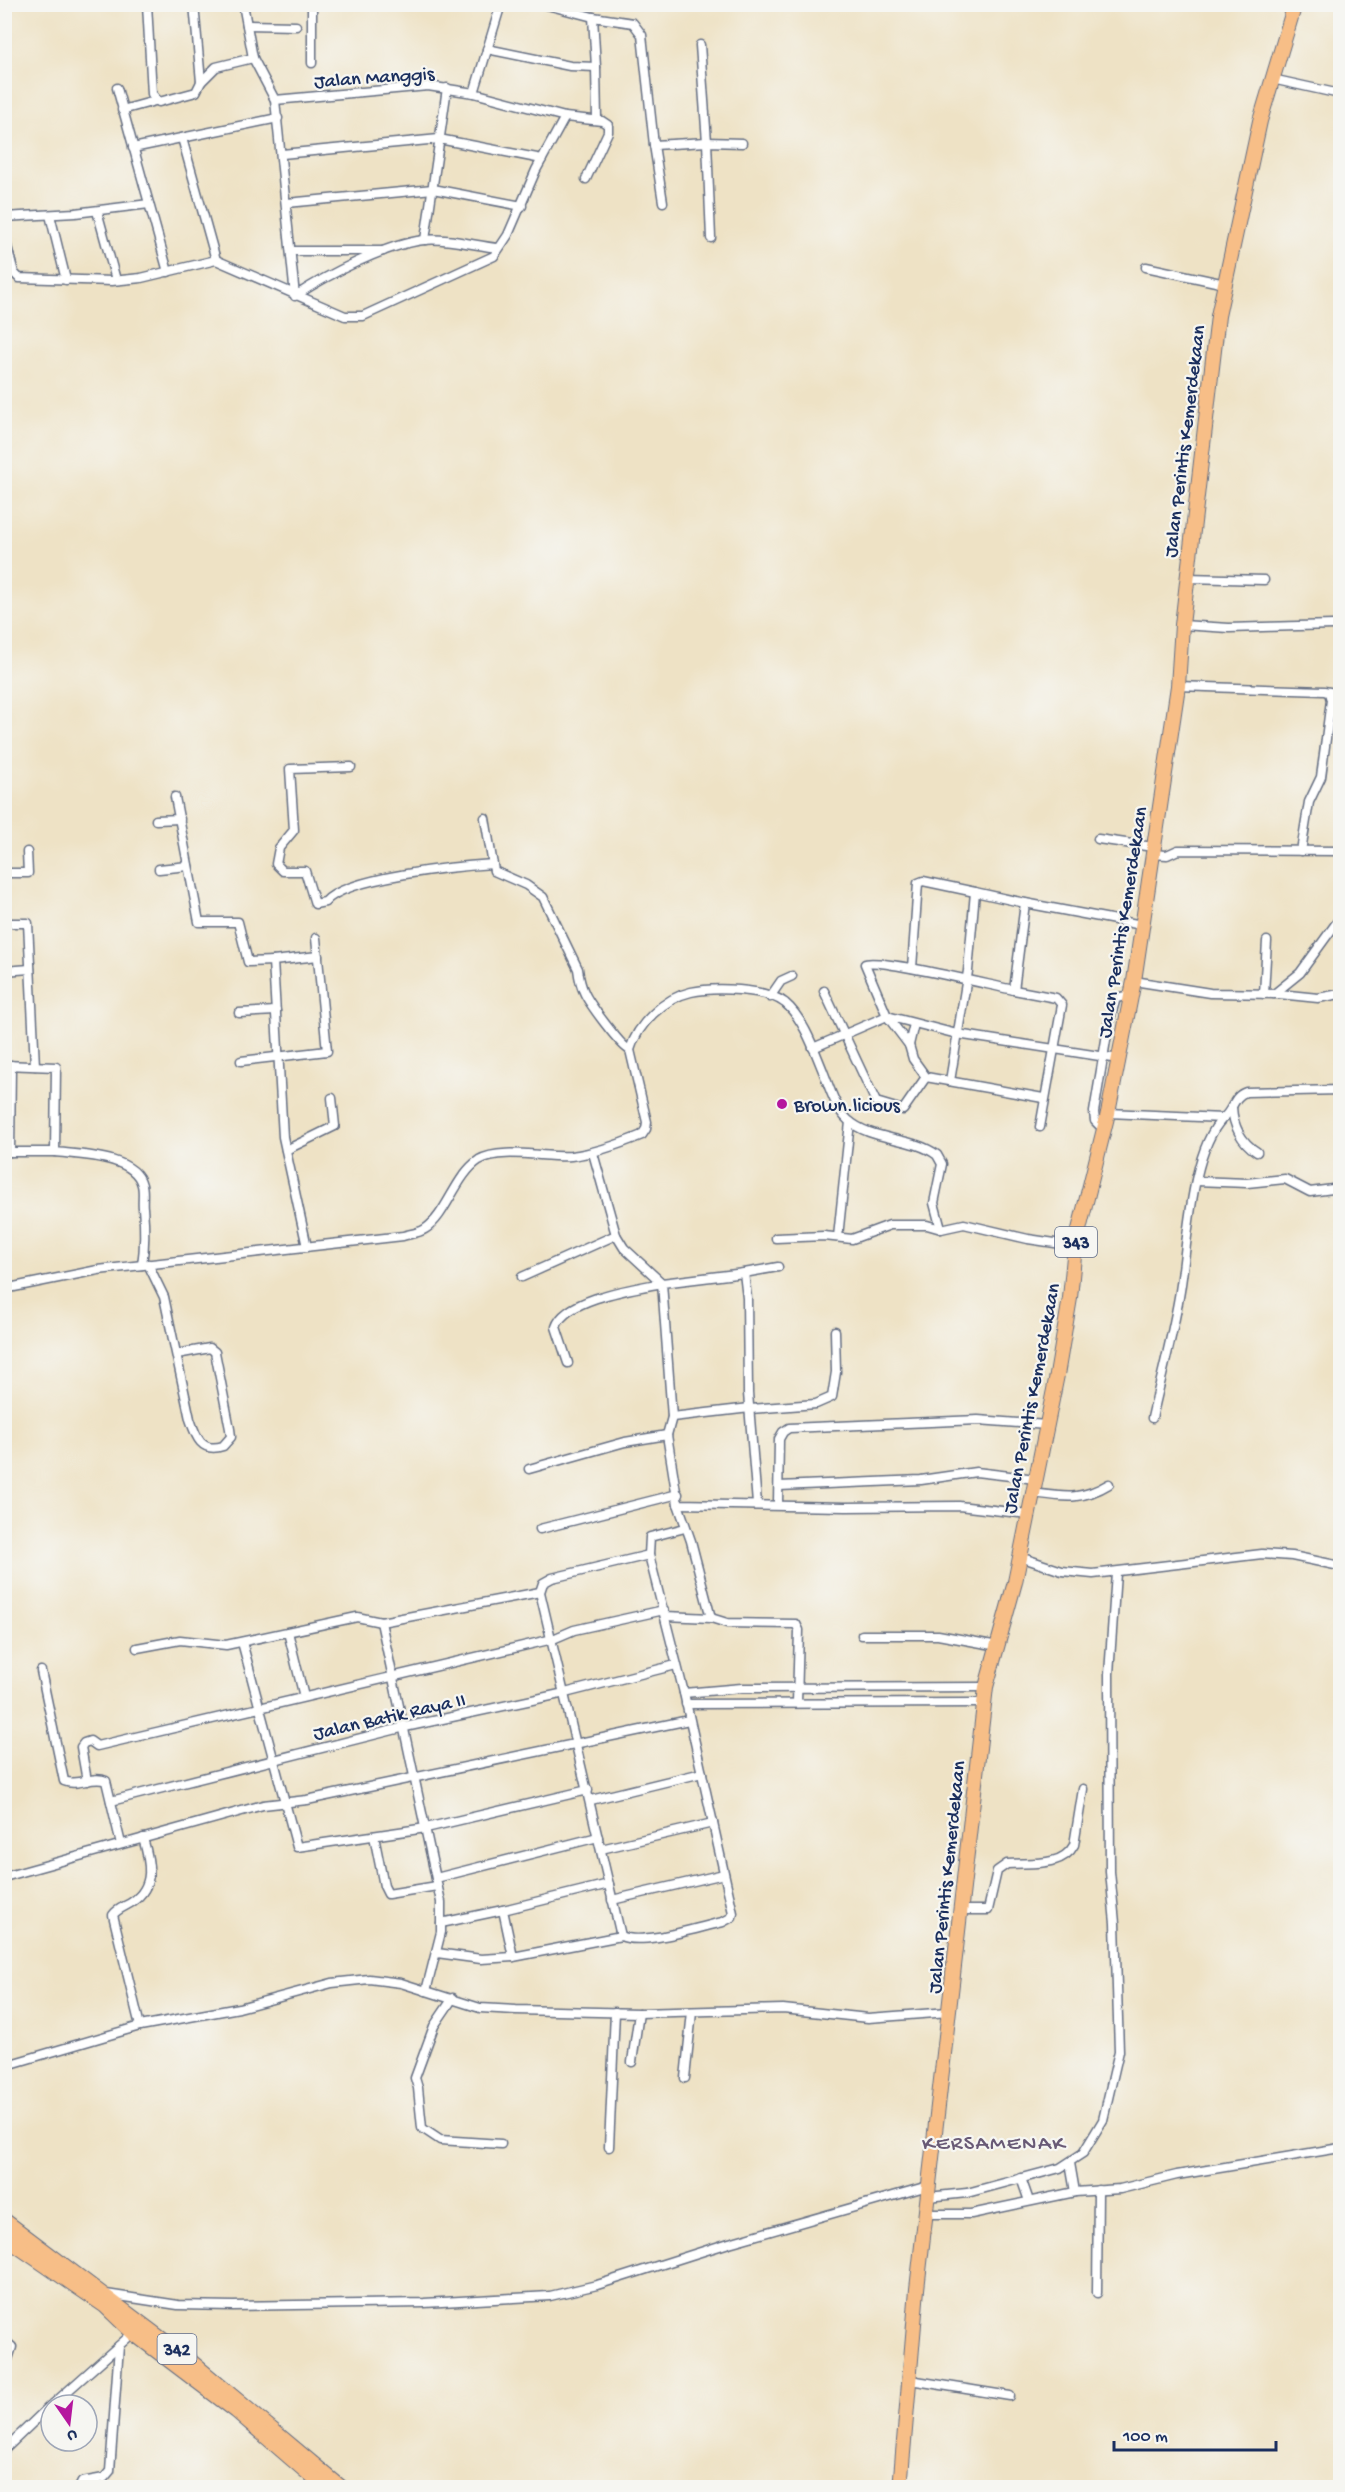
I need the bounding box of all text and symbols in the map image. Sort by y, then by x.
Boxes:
street label: Jalan Manggis [313,64,436,95]
street label: Jalan Perintis Kemerdekaan [1161,323,1212,559]
street label: Jalan Perintis Kemerdekaan [1095,805,1154,1040]
place label: Brown.licious [793,1096,901,1119]
marker: Brown.licious [775,1097,789,1111]
road number: 343 [1055,1227,1097,1257]
street label: Jalan Perintis Kemerdekaan [1000,1281,1067,1516]
street label: Jalan Batik Raya II [311,1690,468,1747]
street label: Jalan Perintis Kemerdekaan [925,1759,972,1995]
district label: KERSAMENAK [922,2132,1067,2158]
road number: 342 [158,2334,196,2364]
north arrow [39,2393,99,2453]
scale bar [1114,2414,1276,2452]
text: U [64,2424,79,2445]
text: 100 m [1122,2427,1168,2448]

